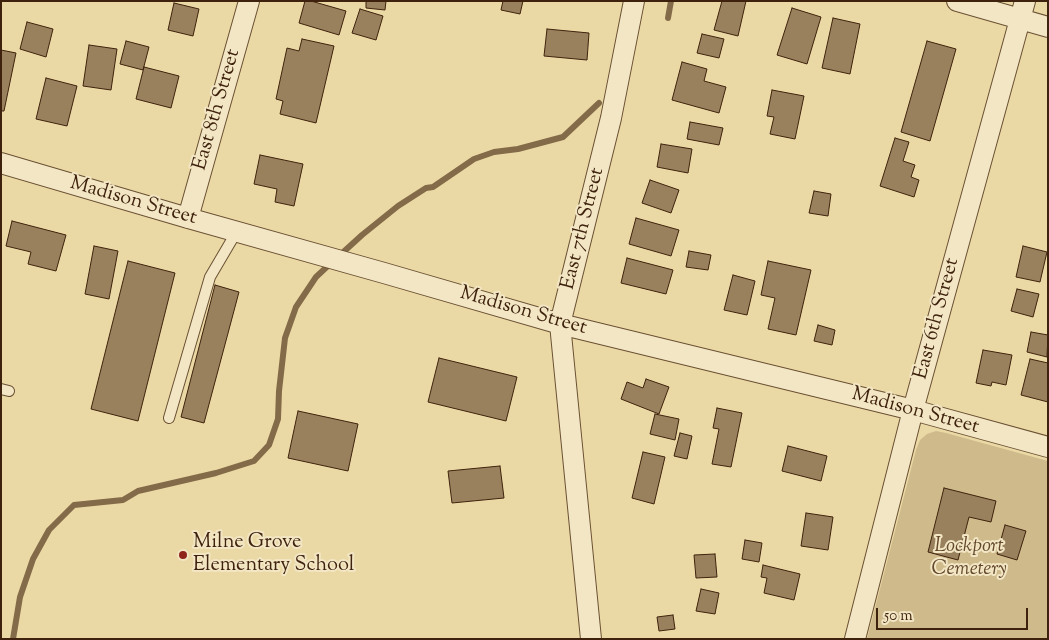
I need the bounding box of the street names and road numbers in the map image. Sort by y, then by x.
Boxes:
street label: East 8th Street [189,47,247,173]
street label: East 7th Street [557,166,611,292]
street label: Madison Street [67,172,199,232]
street label: East 6th Street [910,256,966,382]
street label: Madison Street [457,282,589,342]
street label: Madison Street [849,383,981,441]

